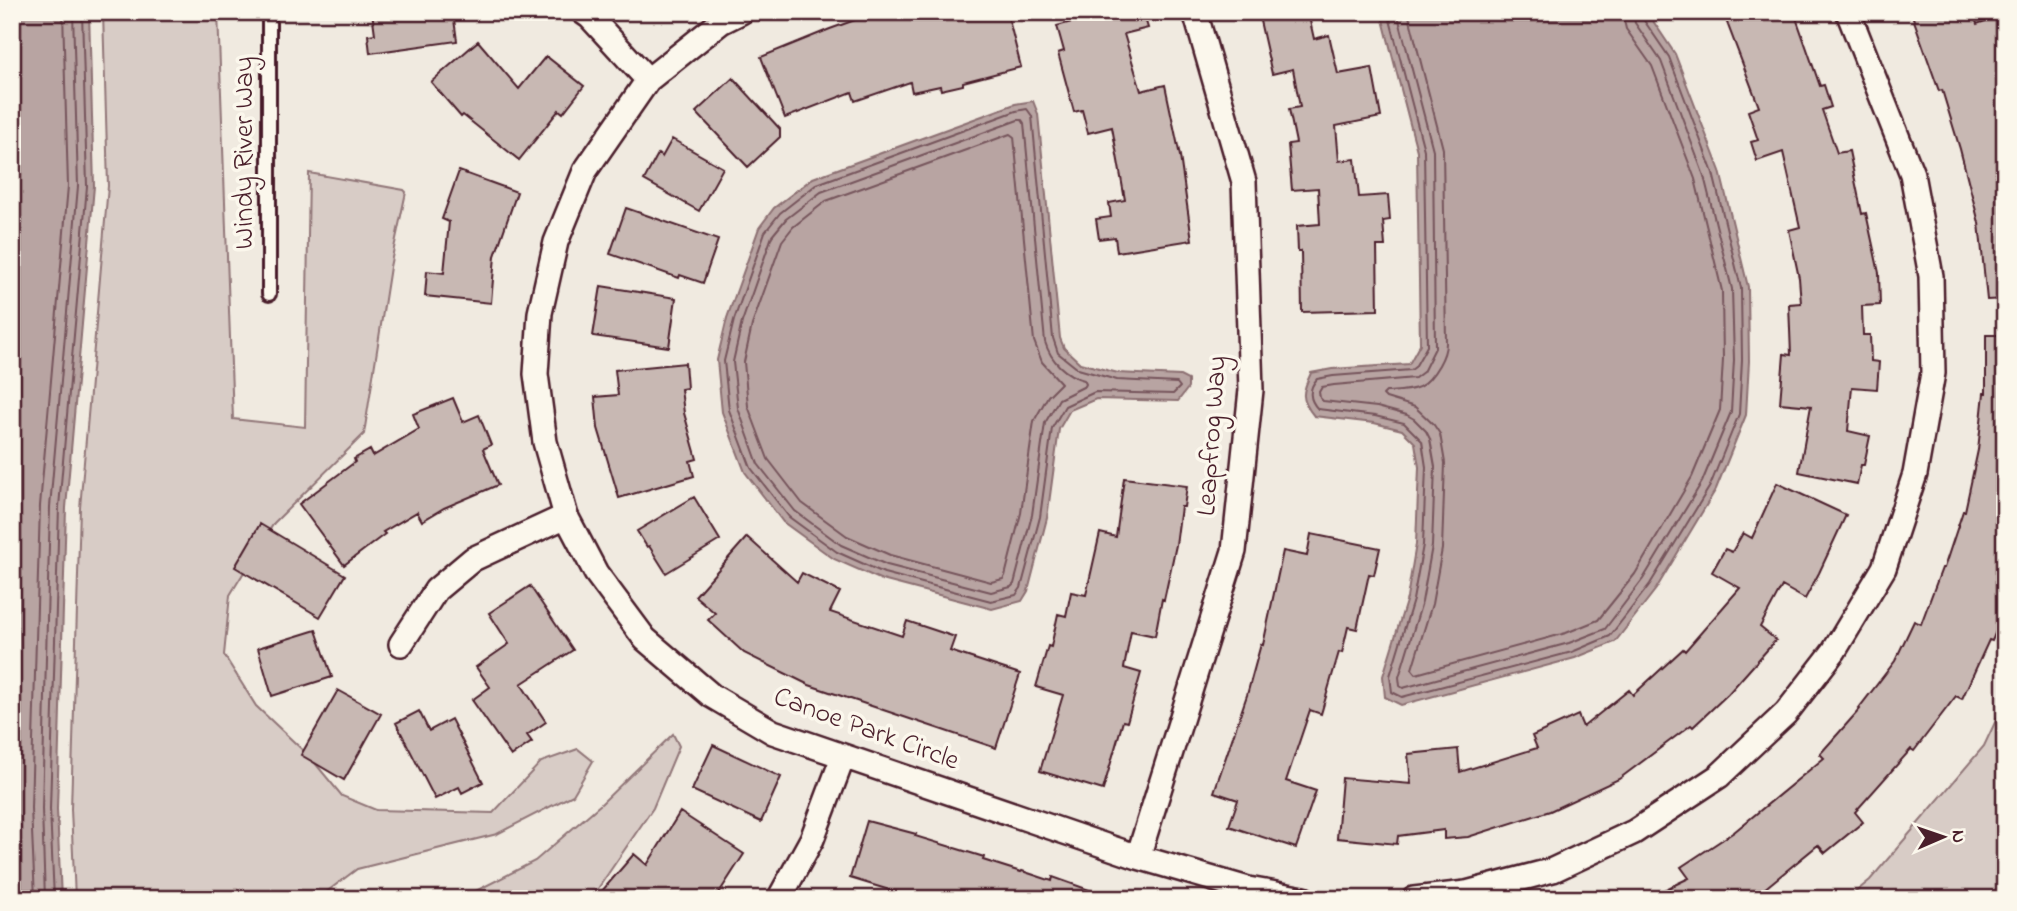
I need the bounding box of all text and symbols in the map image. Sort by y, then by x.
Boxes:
street label: Windy River Way [225,56,266,250]
street label: Leapfrog Way [1187,354,1239,518]
street label: Canoe Park Circle [767,677,965,783]
north arrow [1909,802,1979,872]
text: N [1944,830,1971,844]

